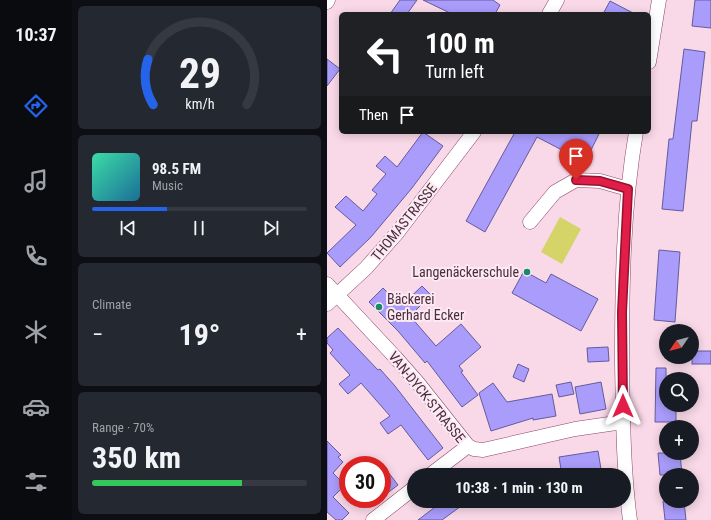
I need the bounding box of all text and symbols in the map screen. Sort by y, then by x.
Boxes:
text: 10:37 [15,24,57,45]
text: 100 m [425,27,495,60]
icon: left [359,28,411,80]
text: 29 [178,49,221,98]
text: Turn left [425,61,484,82]
icon: directions [22,92,50,120]
text: km/h [185,96,214,112]
icon: arrive [396,104,418,126]
text: Then [359,106,388,124]
pin [559,139,593,180]
icon: arrive [565,145,587,167]
text: 98.5 FM [152,160,201,178]
icon: music [22,167,50,195]
text: Music [152,178,183,193]
street label: THOMASTRASSE [368,180,440,264]
icon: previous [117,217,139,239]
icon: pause [188,217,210,239]
icon: next [260,217,282,239]
icon: phone [22,242,50,270]
place label: Langenäckerschule [412,264,519,280]
marker: Langenäckerschule [522,267,532,277]
place label: Bäckerei Gerhard Ecker [387,291,464,323]
text: Climate [92,297,131,312]
marker: Bäckerei Gerhard Ecker [374,302,384,312]
text: 19° [179,317,221,352]
icon: climate [22,318,50,346]
text: − [92,322,103,347]
text: + [296,322,307,347]
north arrow [659,324,699,364]
map controls [659,324,699,508]
street label: VAN-DYCK-STRASSE [385,348,469,446]
button: search [659,372,699,412]
position arrow [602,385,644,427]
icon: car [22,393,50,421]
text: Range · 70% [92,420,154,435]
button: + [659,420,699,460]
text: 350 km [92,440,181,475]
speed limit sign: 30 [339,456,391,508]
icon: filters [22,468,50,496]
button: − [659,468,699,508]
text: 10:38 · 1 min · 130 m [455,479,583,497]

